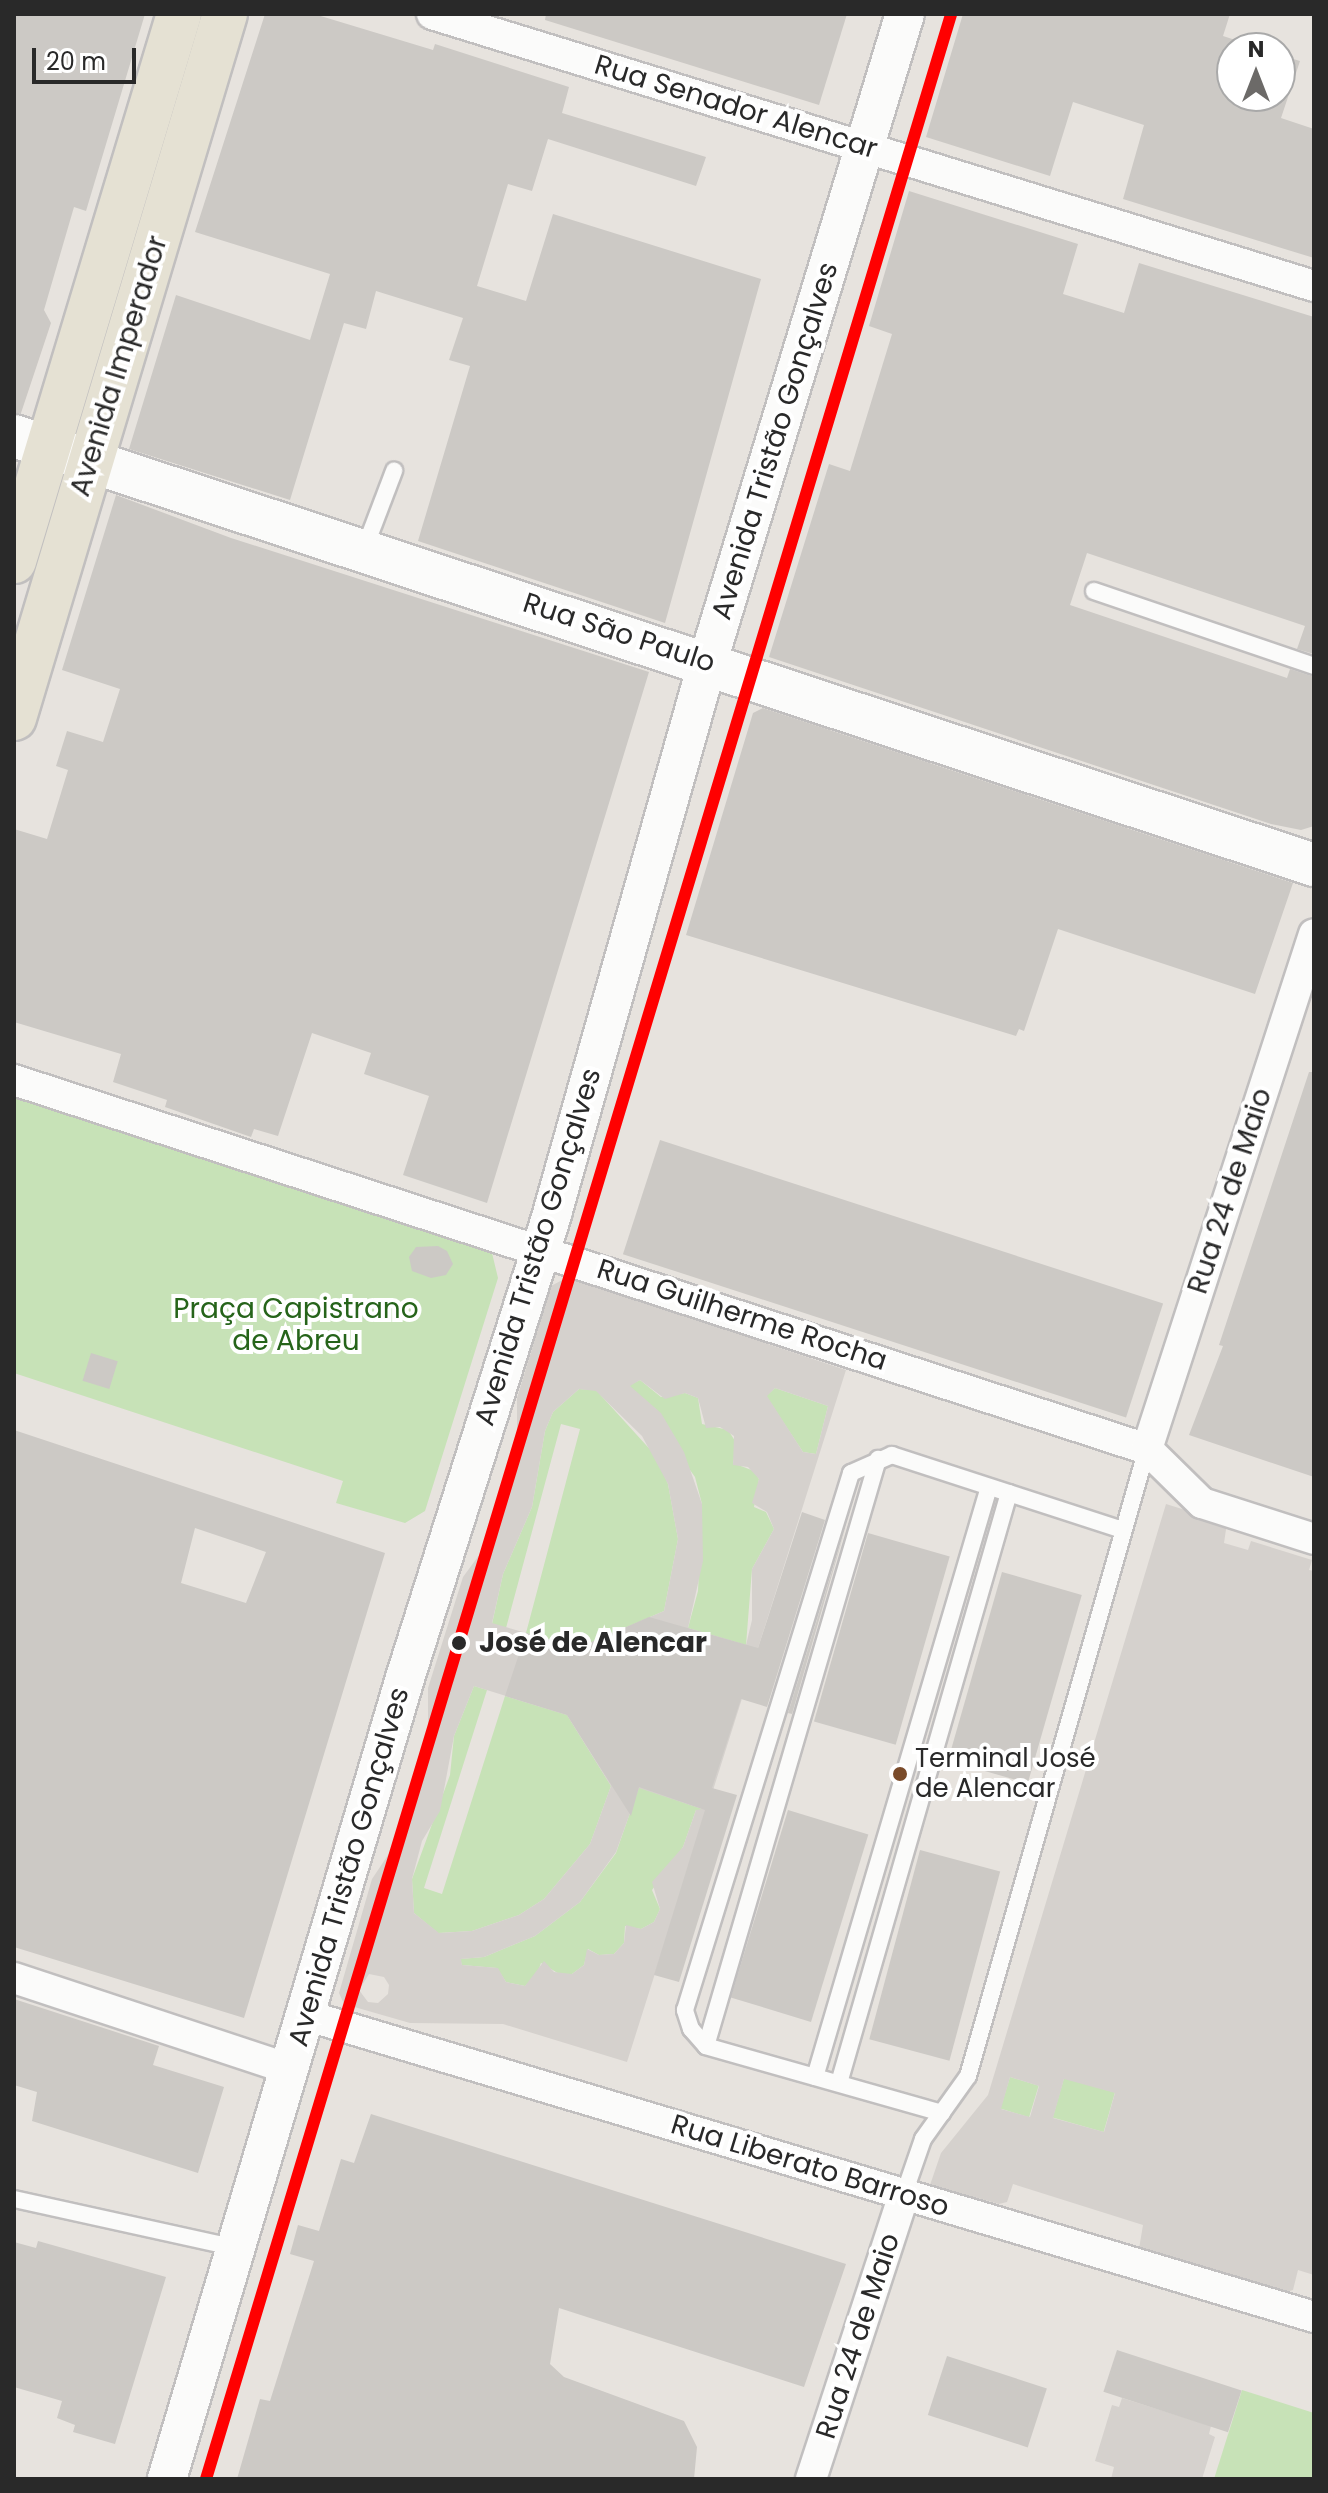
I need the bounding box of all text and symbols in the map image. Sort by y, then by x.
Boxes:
scale bar [36,32,140,82]
north arrow [1216,32,1296,112]
text: N [1248,34,1264,65]
text: 20 m [46,45,106,78]
street label: Rua Senador Alencar [590,48,882,166]
street label: Avenida Imperador [63,232,175,500]
street label: Avenida Tristão Gonçalves [705,258,845,624]
street label: Rua São Paulo [519,586,719,680]
street label: Avenida Tristão Gonçalves [468,1064,608,1430]
street label: Rua 24 de Maio [1181,1084,1279,1298]
street label: Rua Guilherme Rocha [593,1252,891,1378]
park label: Praça Capistrano de Abreu [173,1292,419,1358]
place label: José de Alencar [479,1626,707,1660]
marker: José de Alencar [446,1630,472,1656]
street label: Avenida Tristão Gonçalves [282,1684,416,2050]
place label: Terminal José de Alencar [915,1743,1096,1804]
marker: Terminal José de Alencar [892,1766,908,1782]
street label: Rua Liberato Barroso [667,2108,953,2224]
street label: Rua 24 de Maio [809,2229,907,2443]

